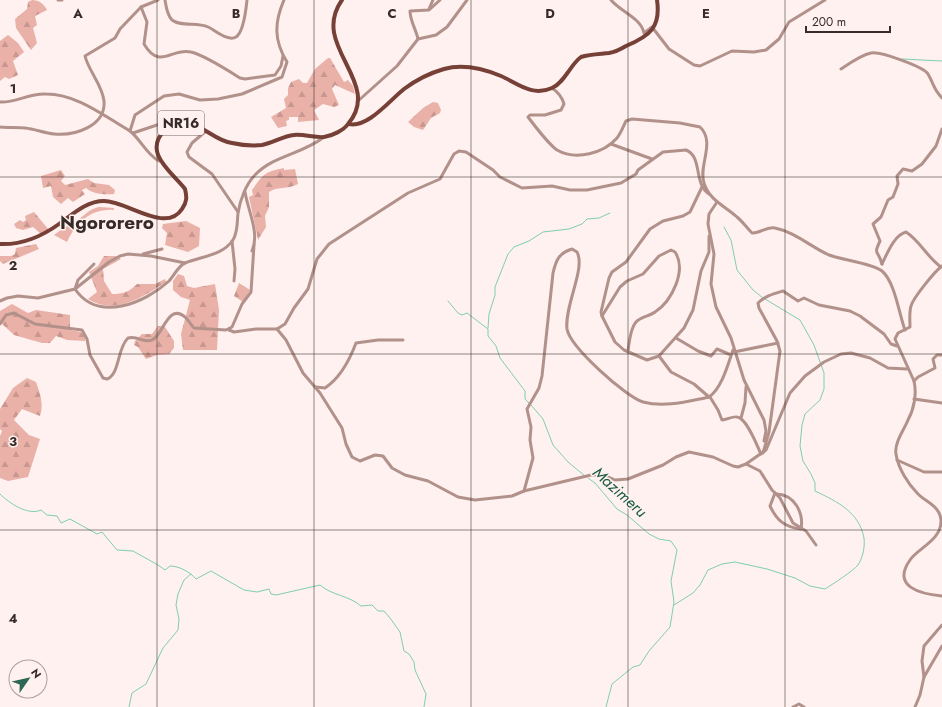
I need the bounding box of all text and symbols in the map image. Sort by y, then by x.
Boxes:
text: A [72,4,83,23]
text: B [232,4,241,23]
text: C [387,4,397,23]
text: D [545,4,555,23]
text: E [702,4,710,23]
scale bar [806,8,890,34]
text: 200 m [812,13,846,31]
text: 1 [10,79,16,98]
road number: NR16 [158,111,204,135]
district label: Ngororero [60,209,154,236]
text: 2 [9,256,17,275]
text: 3 [9,432,17,451]
water label: Mazimeru [588,461,652,523]
text: 4 [8,609,18,628]
north arrow [8,659,48,699]
text: N [27,665,45,682]

